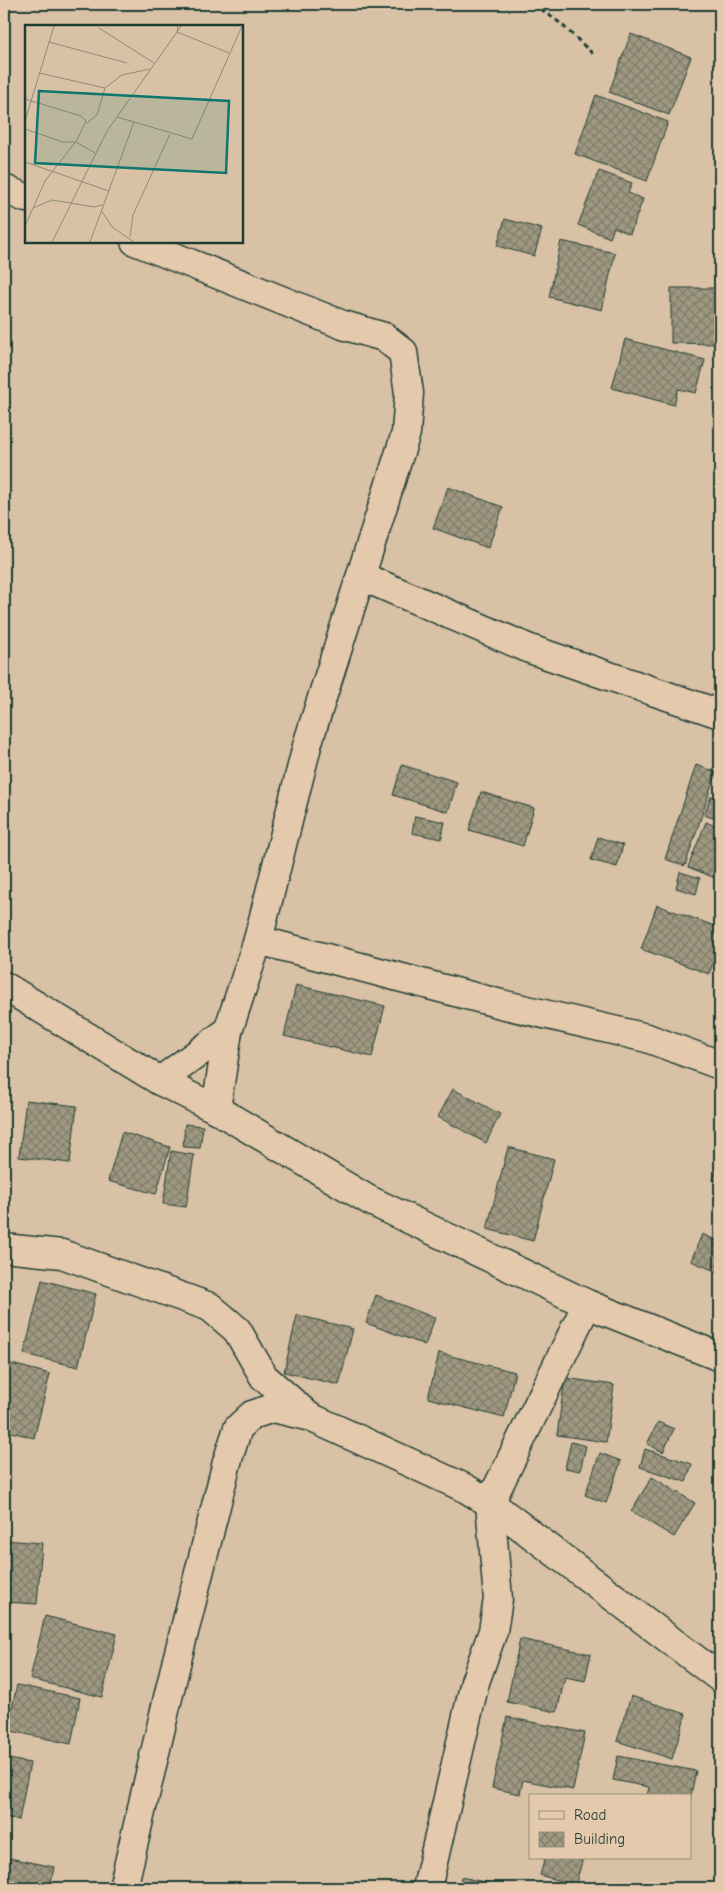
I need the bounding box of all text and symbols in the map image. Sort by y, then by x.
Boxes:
inset map [25,25,242,242]
legend [529,1794,692,1860]
text: Road [574,1806,606,1824]
text: Building [574,1830,625,1848]

